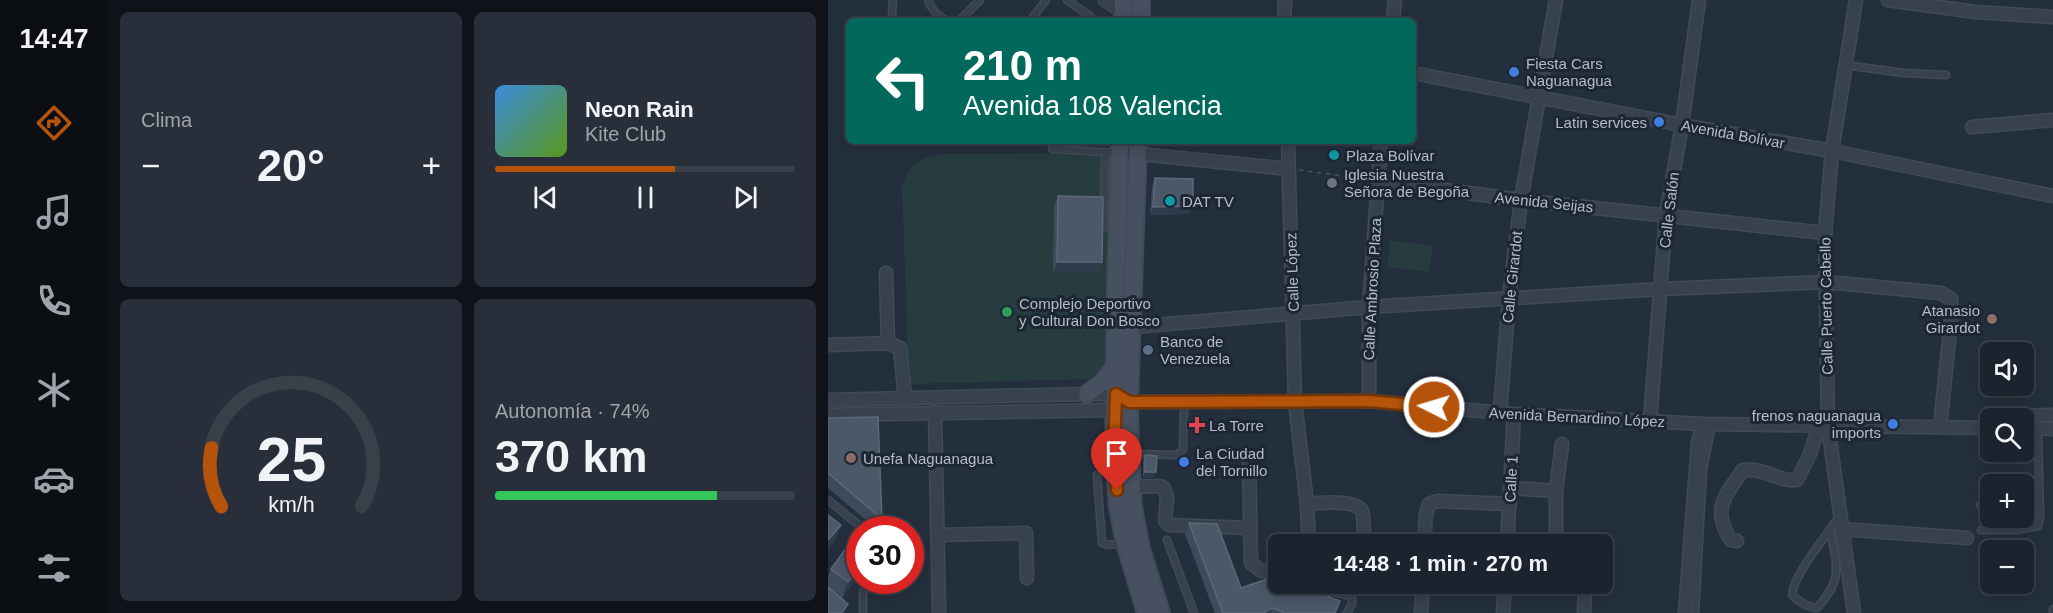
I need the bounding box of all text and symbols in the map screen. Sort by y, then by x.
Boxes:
text: 14:47 [19,24,89,54]
icon: left [864,42,942,120]
text: 210 m [963,42,1082,89]
place label: Fiesta Cars Naguanagua [1526,55,1613,89]
marker: Fiesta Cars Naguanagua [1507,65,1521,79]
text: Avenida 108 Valencia [963,91,1222,121]
text: Neon Rain [585,97,694,122]
icon: directions [33,102,75,144]
text: Clima [141,109,192,131]
place label: Latin services [1555,114,1647,131]
marker: Latin services [1652,115,1666,129]
street label: Avenida Bolívar [1680,117,1786,151]
text: Kite Club [585,123,666,145]
text: 20° [257,140,325,191]
text: − [141,147,160,184]
text: + [422,147,441,184]
place label: Plaza Bolívar [1346,147,1434,164]
marker: Plaza Bolívar [1327,148,1341,162]
place label: Iglesia Nuestra Señora de Begoña [1344,166,1470,200]
street label: Calle Salón [1656,171,1682,249]
marker: Iglesia Nuestra Señora de Begoña [1325,176,1339,190]
icon: previous [529,181,562,214]
icon: pause [629,181,662,214]
icon: next [729,181,762,214]
street label: Avenida Seijas [1494,188,1594,216]
icon: music [33,191,75,233]
place label: DAT TV [1182,193,1234,210]
marker: DAT TV [1163,194,1177,208]
street label: Calle Ambrosio Plaza [1360,217,1384,361]
street label: Calle Girardot [1499,229,1525,324]
street label: Calle López [1282,232,1302,312]
street label: Calle Puerto Cabello [1816,237,1836,375]
icon: phone [33,280,75,322]
place label: Complejo Deportivo y Cultural Don Bosco [1019,295,1160,329]
place label: Atanasio Girardot [1922,302,1981,336]
marker: Complejo Deportivo y Cultural Don Bosco [1000,305,1014,319]
marker: Atanasio Girardot [1985,312,1999,326]
place label: Banco de Venezuela [1160,333,1231,367]
map controls [1980,342,2034,594]
button: sound [1980,342,2034,396]
marker: Banco de Venezuela [1141,343,1155,357]
icon: climate [33,369,75,411]
position arrow [1402,375,1466,439]
text: Autonomía · 74% [495,400,650,422]
street label: Avenida Bernardino López [1488,404,1666,430]
place label: frenos naguanagua imports [1752,407,1882,441]
button: search [1980,408,2034,462]
place label: La Torre [1209,417,1264,434]
marker: frenos naguanagua imports [1886,417,1900,431]
marker: La Torre [1190,418,1204,432]
text: 25 [256,425,326,494]
pin [1091,428,1142,490]
text: 370 km [495,431,648,482]
icon: arrive [1100,437,1133,470]
place label: La Ciudad del Tornillo [1196,445,1267,479]
place label: Unefa Naguanagua [863,450,994,467]
marker: Unefa Naguanagua [844,451,858,465]
marker: La Ciudad del Tornillo [1177,455,1191,469]
street label: Calle 1 [1501,455,1521,503]
icon: car [33,458,75,500]
button: + [1980,474,2034,528]
text: km/h [268,493,314,517]
speed limit sign: 30 [846,516,924,594]
button: − [1980,540,2034,594]
icon: filters [33,547,75,589]
text: 14:48 · 1 min · 270 m [1333,551,1548,576]

